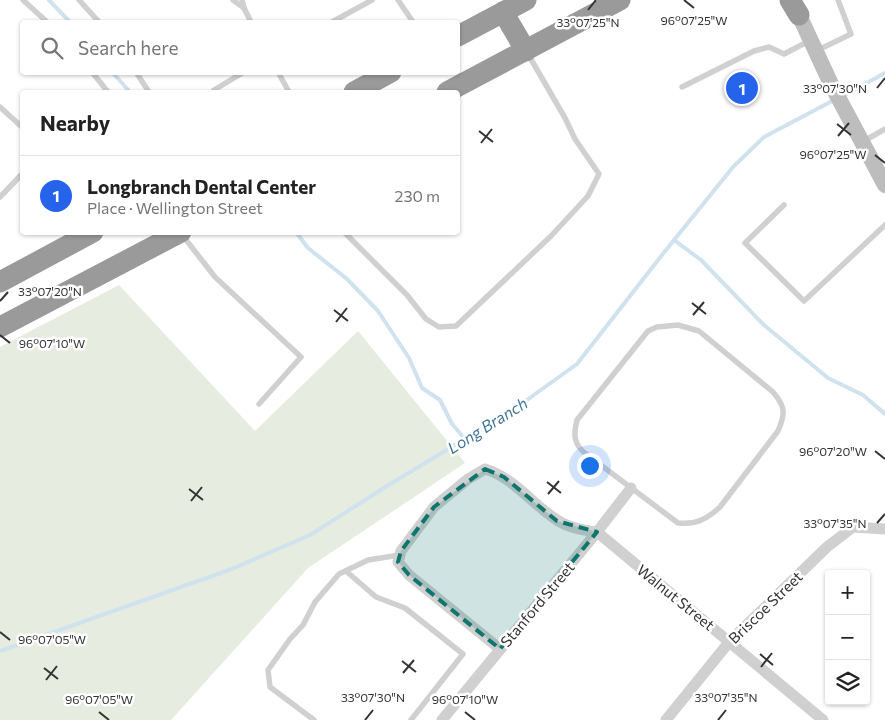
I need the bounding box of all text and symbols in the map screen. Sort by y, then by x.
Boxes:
text: 96°07'25"W [661,13,727,27]
text: 33°07'25"N [557,15,619,29]
search box [20,20,460,75]
icon: search [38,34,66,62]
text: Search here [78,36,178,59]
pin: 1 [726,69,758,107]
text: 33°07'30"N [803,81,867,95]
text: Nearby [40,110,110,135]
text: 96°07'25"W [800,147,866,161]
text: Longbranch Dental Center [87,175,316,198]
text: 1 [52,186,60,205]
text: 230 m [395,186,440,205]
text: Place · Wellington Street [87,198,263,217]
text: 33°07'20"N [18,284,82,298]
text: 96°07'10"W [19,336,85,350]
water label: Long Branch [443,393,531,457]
text: 96°07'20"W [799,444,867,458]
your location [577,453,603,479]
text: 33°07'35"N [803,516,867,530]
street label: Stanford Street [496,558,578,650]
street label: Walnut Street [634,560,718,634]
street label: Briscoe Street [724,567,806,647]
map controls [825,570,870,705]
button: + [825,570,870,615]
button: − [825,615,870,660]
text: 96°07'05"W [18,632,86,646]
button: layers [825,660,870,705]
text: 33°07'30"N [341,690,405,704]
text: 33°07'35"N [694,690,758,704]
text: 96°07'05"W [65,692,133,706]
text: 96°07'10"W [432,692,498,706]

